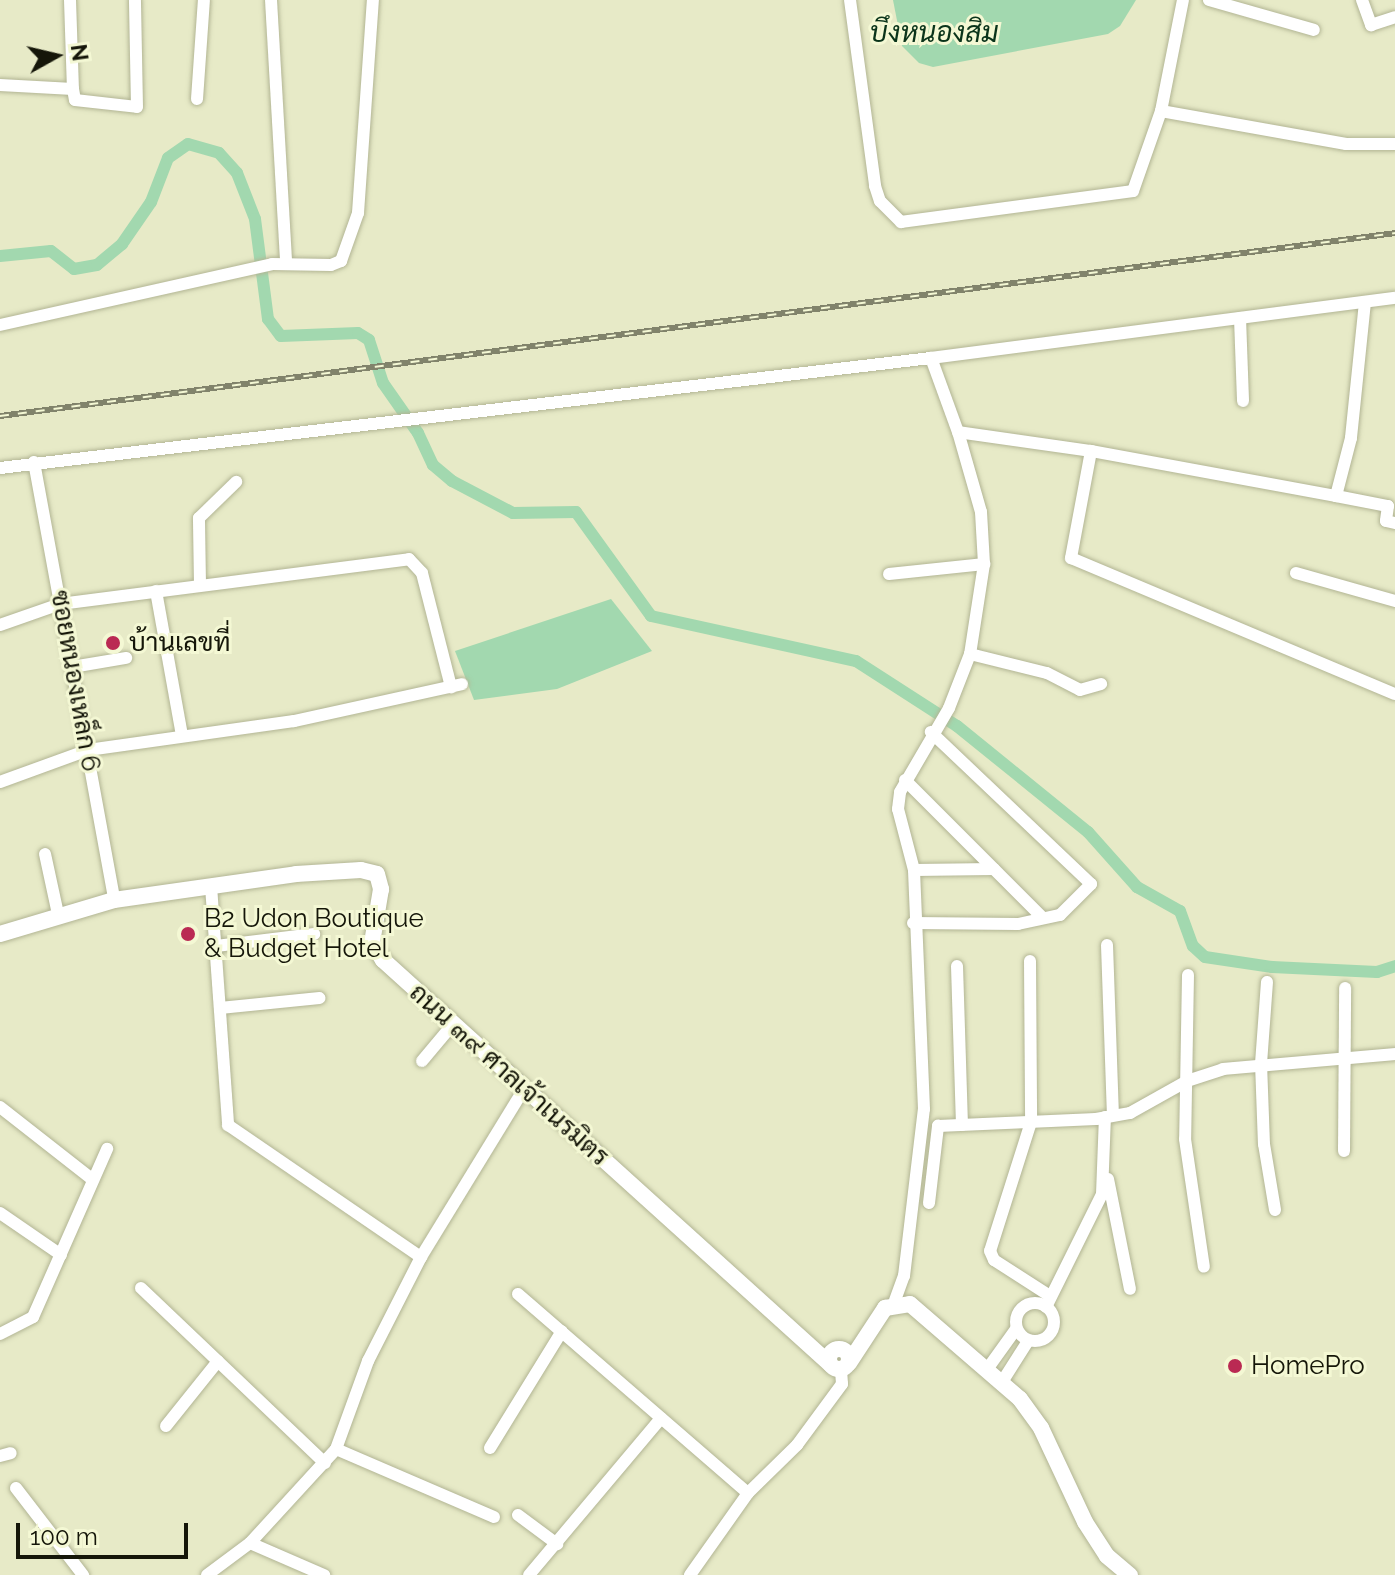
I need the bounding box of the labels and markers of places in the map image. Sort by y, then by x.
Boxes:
place label: บ้านเลขที่ [129,627,231,659]
marker: บ้านเลขที่ [104,634,122,652]
place label: B2 Udon Boutique & Budget Hotel [204,903,424,964]
marker: B2 Udon Boutique & Budget Hotel [179,925,197,943]
place label: HomePro [1251,1350,1365,1382]
marker: HomePro [1226,1357,1244,1375]

